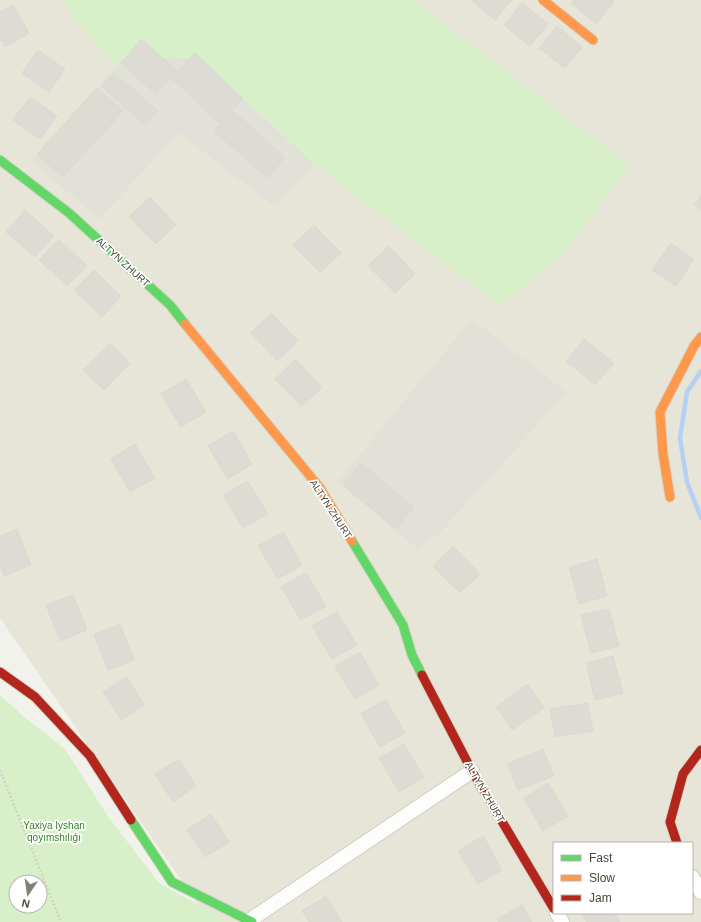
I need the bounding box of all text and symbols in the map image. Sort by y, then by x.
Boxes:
street label: ALTYN ZHURT [94,235,152,289]
street label: ALTYN ZHURT [308,478,354,540]
street label: ALTYN ZHURT [463,760,507,824]
park label: Yaxiya Iyshan qoyımshılıǵı [23,820,85,843]
legend [553,842,693,914]
text: Fast [589,851,613,865]
text: Slow [589,871,615,885]
north arrow [8,874,48,914]
text: Jam [589,891,612,905]
text: N [20,897,31,910]

